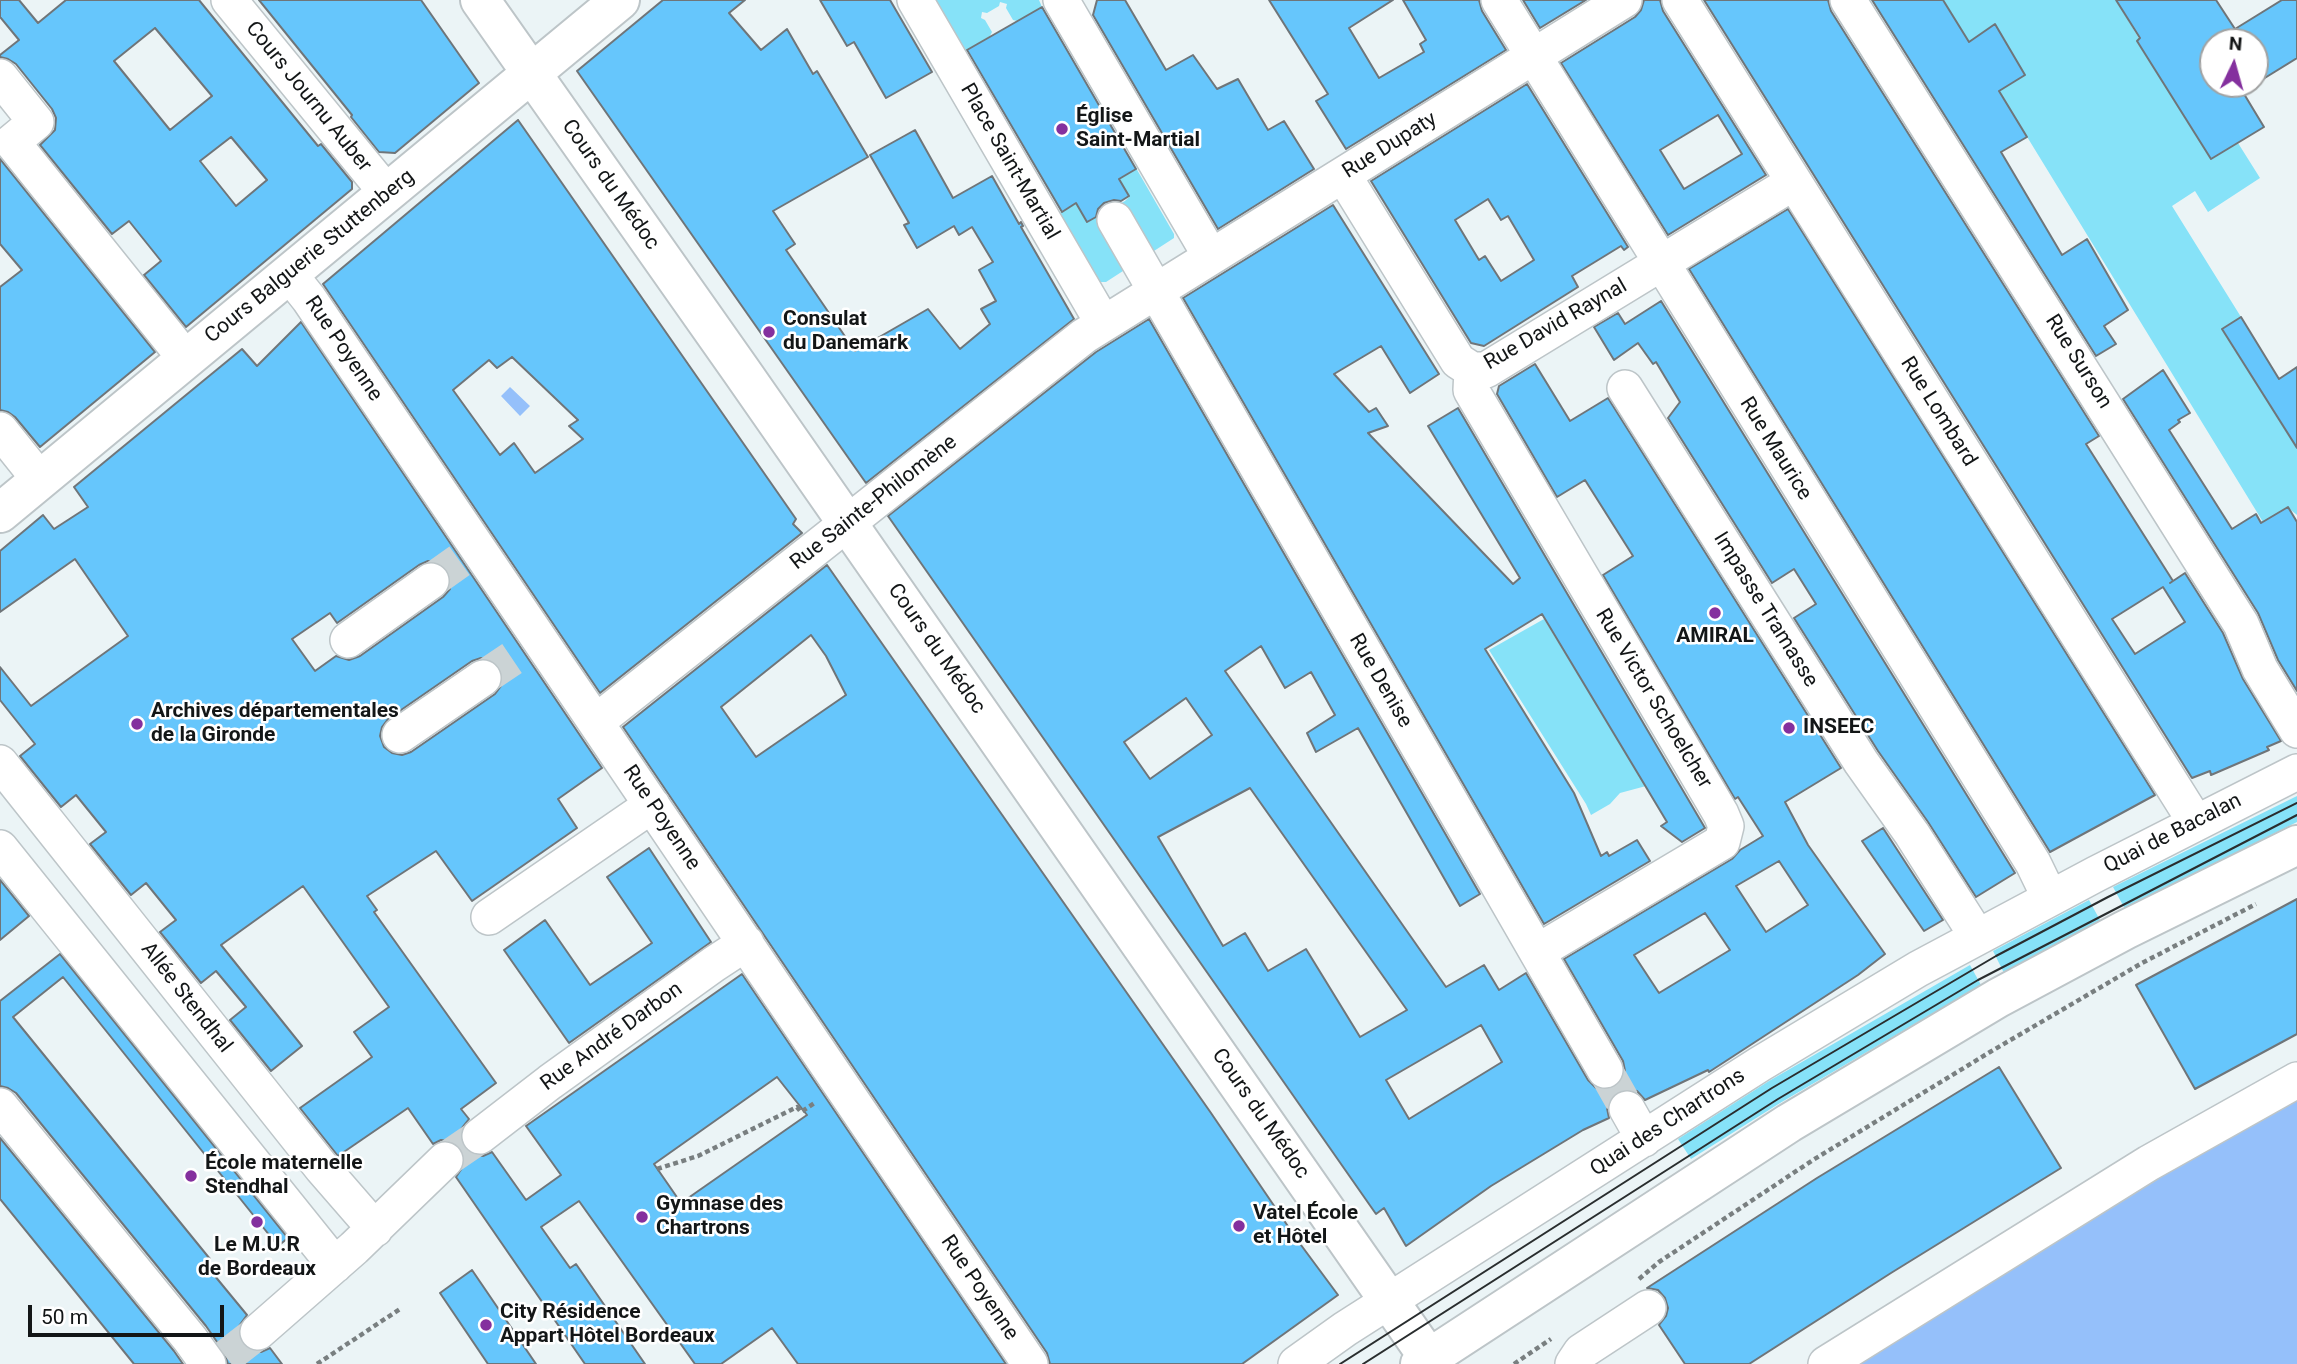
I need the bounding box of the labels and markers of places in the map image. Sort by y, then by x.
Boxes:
place label: Église Saint-Martial [1076,104,1200,154]
marker: Église Saint-Martial [1054,121,1070,137]
place label: Consulat du Danemark [783,307,908,357]
marker: Consulat du Danemark [761,324,777,340]
marker: AMIRAL [1707,605,1723,621]
place label: AMIRAL [1676,624,1754,650]
place label: Archives départementales de la Gironde [151,699,399,749]
place label: INSEEC [1803,715,1874,741]
marker: Archives départementales de la Gironde [129,716,145,732]
marker: INSEEC [1781,720,1797,736]
place label: École maternelle Stendhal [205,1151,363,1201]
marker: École maternelle Stendhal [183,1168,199,1184]
place label: Gymnase des Chartrons [656,1192,783,1242]
place label: Vatel École et Hôtel [1253,1201,1358,1251]
marker: Gymnase des Chartrons [634,1209,650,1225]
marker: Le M.U.R de Bordeaux [249,1214,265,1230]
marker: Vatel École et Hôtel [1231,1218,1247,1234]
place label: Le M.U.R de Bordeaux [198,1233,316,1283]
place label: City Résidence Appart Hôtel Bordeaux [500,1300,715,1350]
marker: City Résidence Appart Hôtel Bordeaux [478,1317,494,1333]

